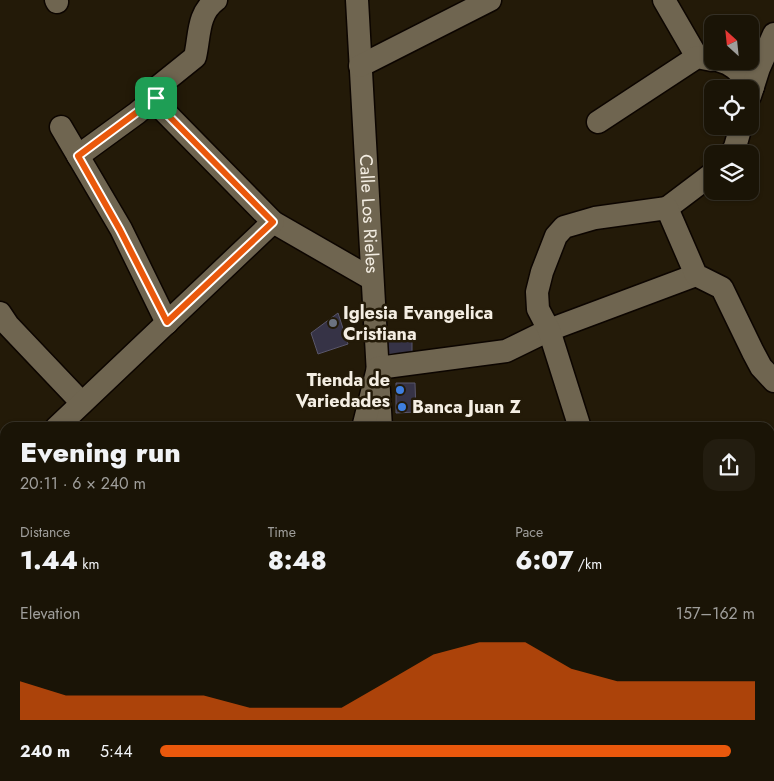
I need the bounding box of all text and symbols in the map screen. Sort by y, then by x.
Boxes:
north arrow [704,15,759,70]
map controls [704,15,759,200]
pin [135,77,177,119]
button: locate [704,80,759,135]
icon: arrive [142,84,170,112]
button: layers [704,145,759,200]
street label: Calle Los Rieles [353,153,385,274]
place label: Iglesia Evangelica Cristiana [343,300,493,347]
marker: Iglesia Evangelica Cristiana [327,317,339,329]
place label: Tienda de Variedades [295,367,390,414]
marker: Tienda de Variedades [394,384,406,396]
place label: Banca Juan Z [412,394,521,420]
marker: Banca Juan Z [396,401,408,413]
text: Evening run [20,432,181,473]
button: share [703,439,755,491]
text: 20:11 · 6 × 240 m [20,472,146,495]
text: Distance [20,522,70,542]
text: Time [268,522,296,542]
text: Pace [515,522,543,542]
text: 1.44 [20,542,78,578]
text: 8:48 [268,542,327,578]
text: 6:07 [515,542,574,578]
text: km [78,554,99,574]
text: /km [574,554,602,574]
text: Elevation [20,602,80,625]
text: 157–162 m [676,602,755,625]
text: 240 m [20,740,70,763]
text: 5:44 [100,740,132,763]

